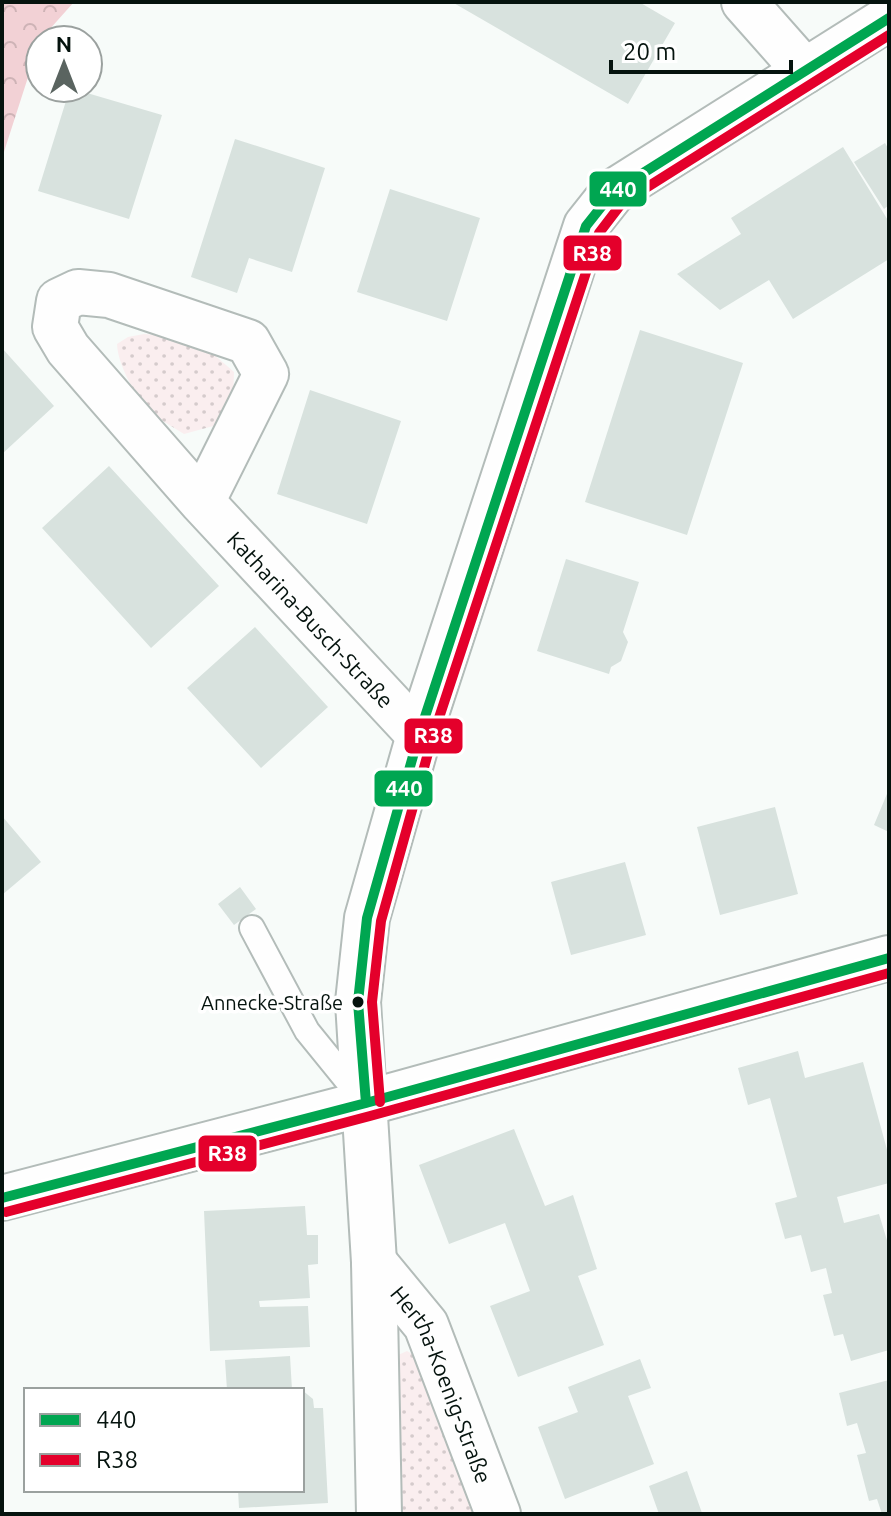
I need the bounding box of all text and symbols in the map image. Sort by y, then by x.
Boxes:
north arrow [24,24,104,104]
scale bar [611,24,791,74]
text: N [56,31,72,56]
text: 20 m [623,38,676,65]
line badge: 440 [588,170,648,208]
text: 440 [599,176,637,201]
line badge: R38 [562,234,623,272]
text: R38 [572,240,612,265]
street label: Katharina-Busch-Straße [223,526,399,712]
line badge: R38 [403,717,464,755]
text: R38 [413,722,453,747]
line badge: 440 [373,769,434,808]
text: 440 [385,775,423,800]
place label: Annecke-Straße [201,991,343,1014]
marker: Annecke-Straße [350,994,366,1010]
line badge: R38 [197,1134,258,1173]
text: R38 [207,1140,247,1165]
street label: Hertha-Koenig-Straße [386,1281,497,1486]
legend [24,1388,304,1492]
text: 440 [96,1406,137,1433]
text: R38 [96,1446,138,1473]

